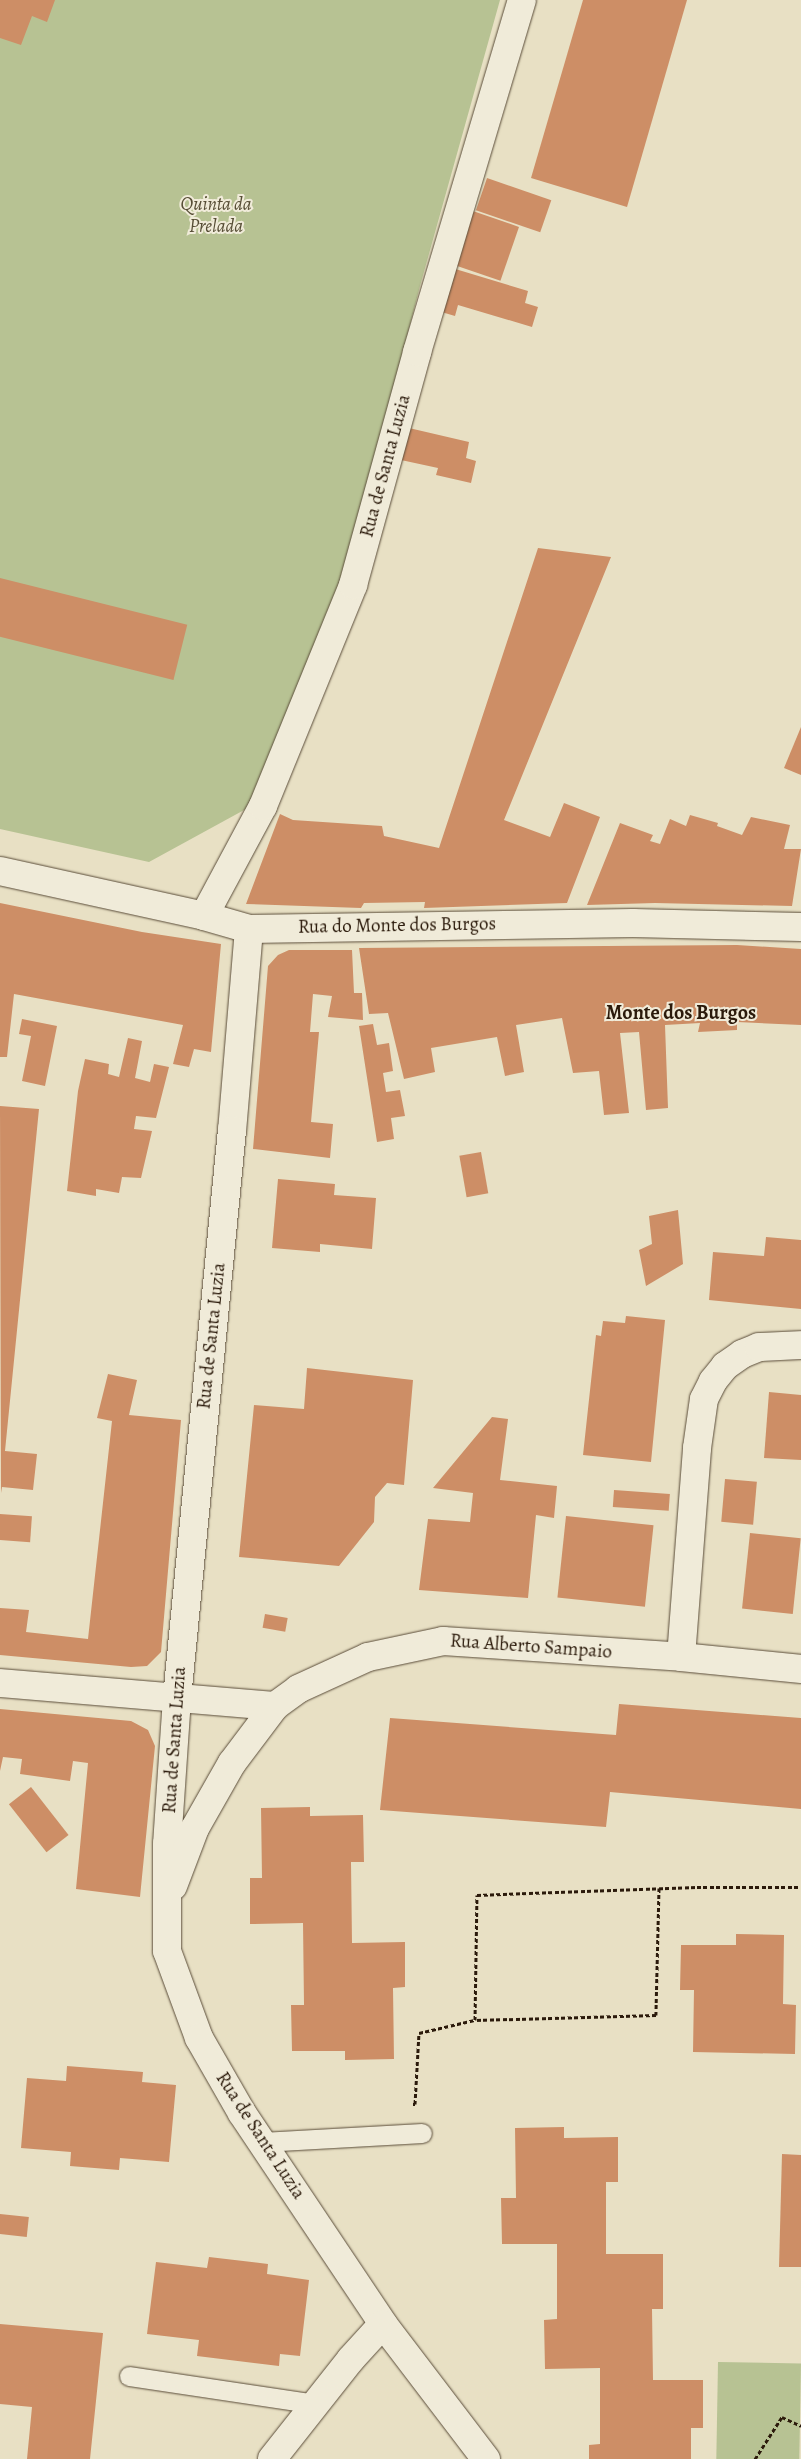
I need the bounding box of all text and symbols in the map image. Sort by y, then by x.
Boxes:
park label: Quinta da Prelada [180,194,252,238]
street label: Rua de Santa Luzia [356,392,416,540]
street label: Rua do Monte dos Burgos [298,913,496,939]
district label: Monte dos Burgos [606,1000,756,1024]
street label: Rua de Santa Luzia [193,1262,231,1410]
street label: Rua Alberto Sampaio [449,1630,613,1664]
street label: Rua de Santa Luzia [158,1666,192,1814]
street label: Rua de Santa Luzia [210,2068,310,2204]

